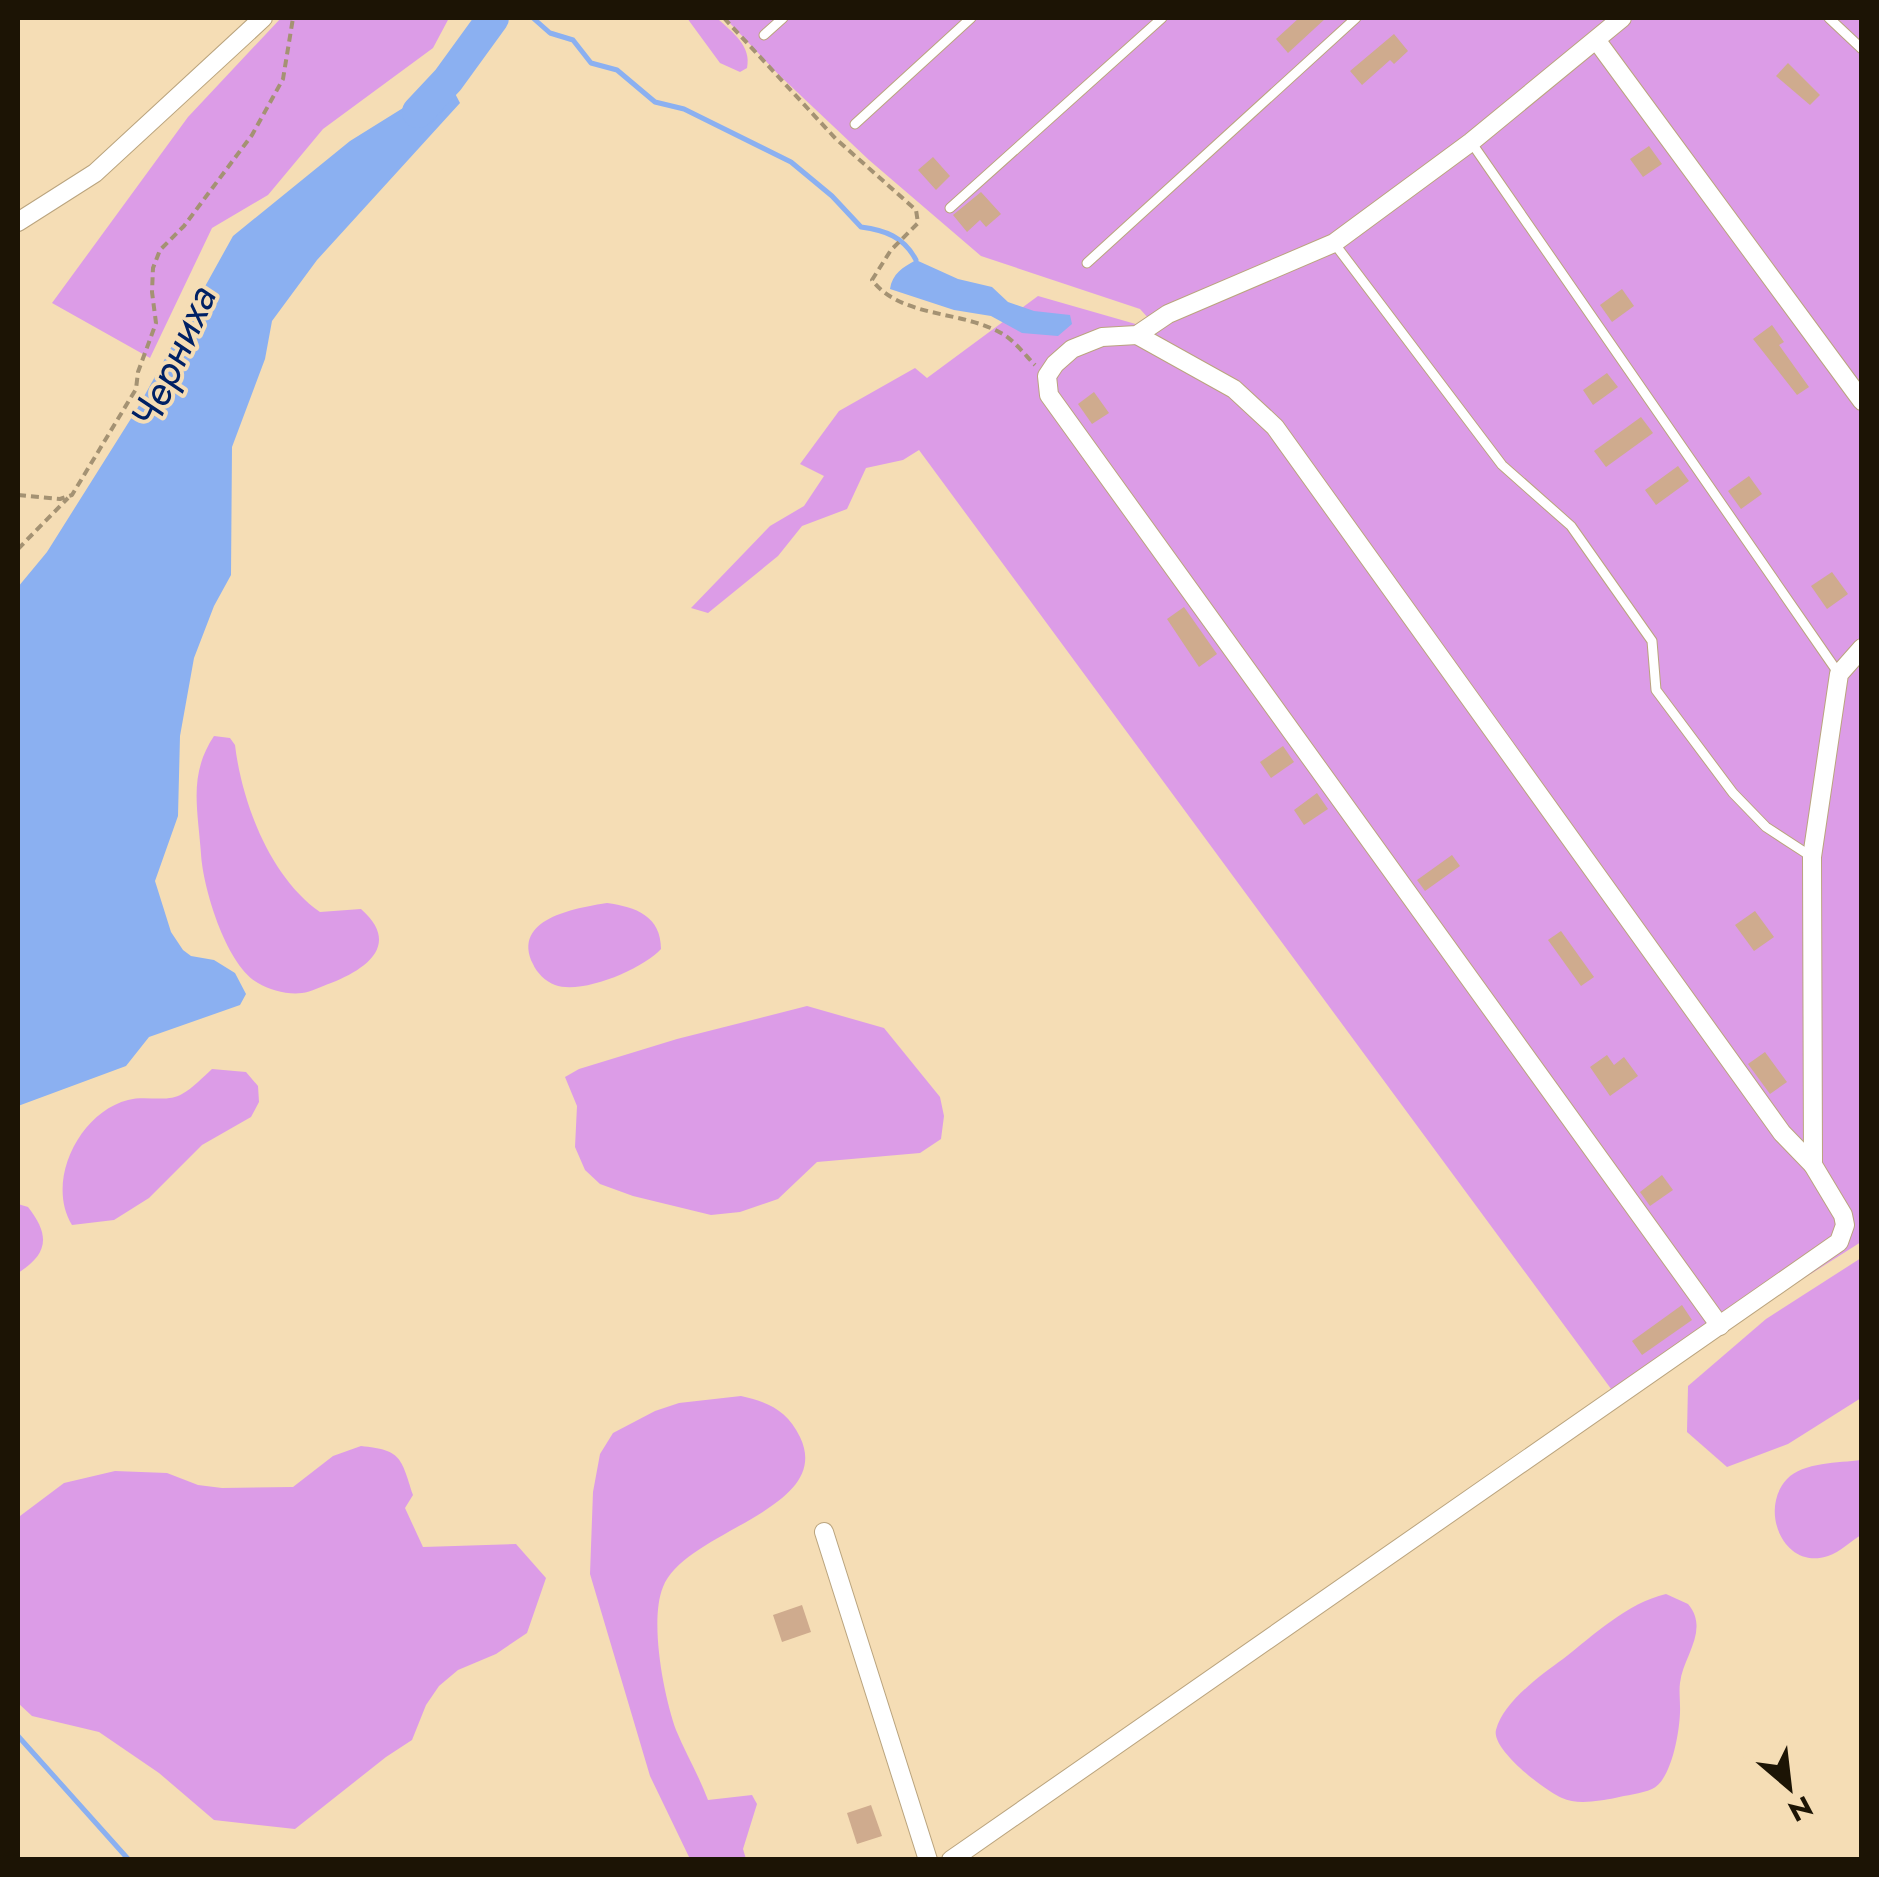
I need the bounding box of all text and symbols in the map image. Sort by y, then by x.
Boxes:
water label: Черниха [114,275,232,439]
north arrow [1739,1737,1839,1837]
text: N [1781,1785,1820,1832]

